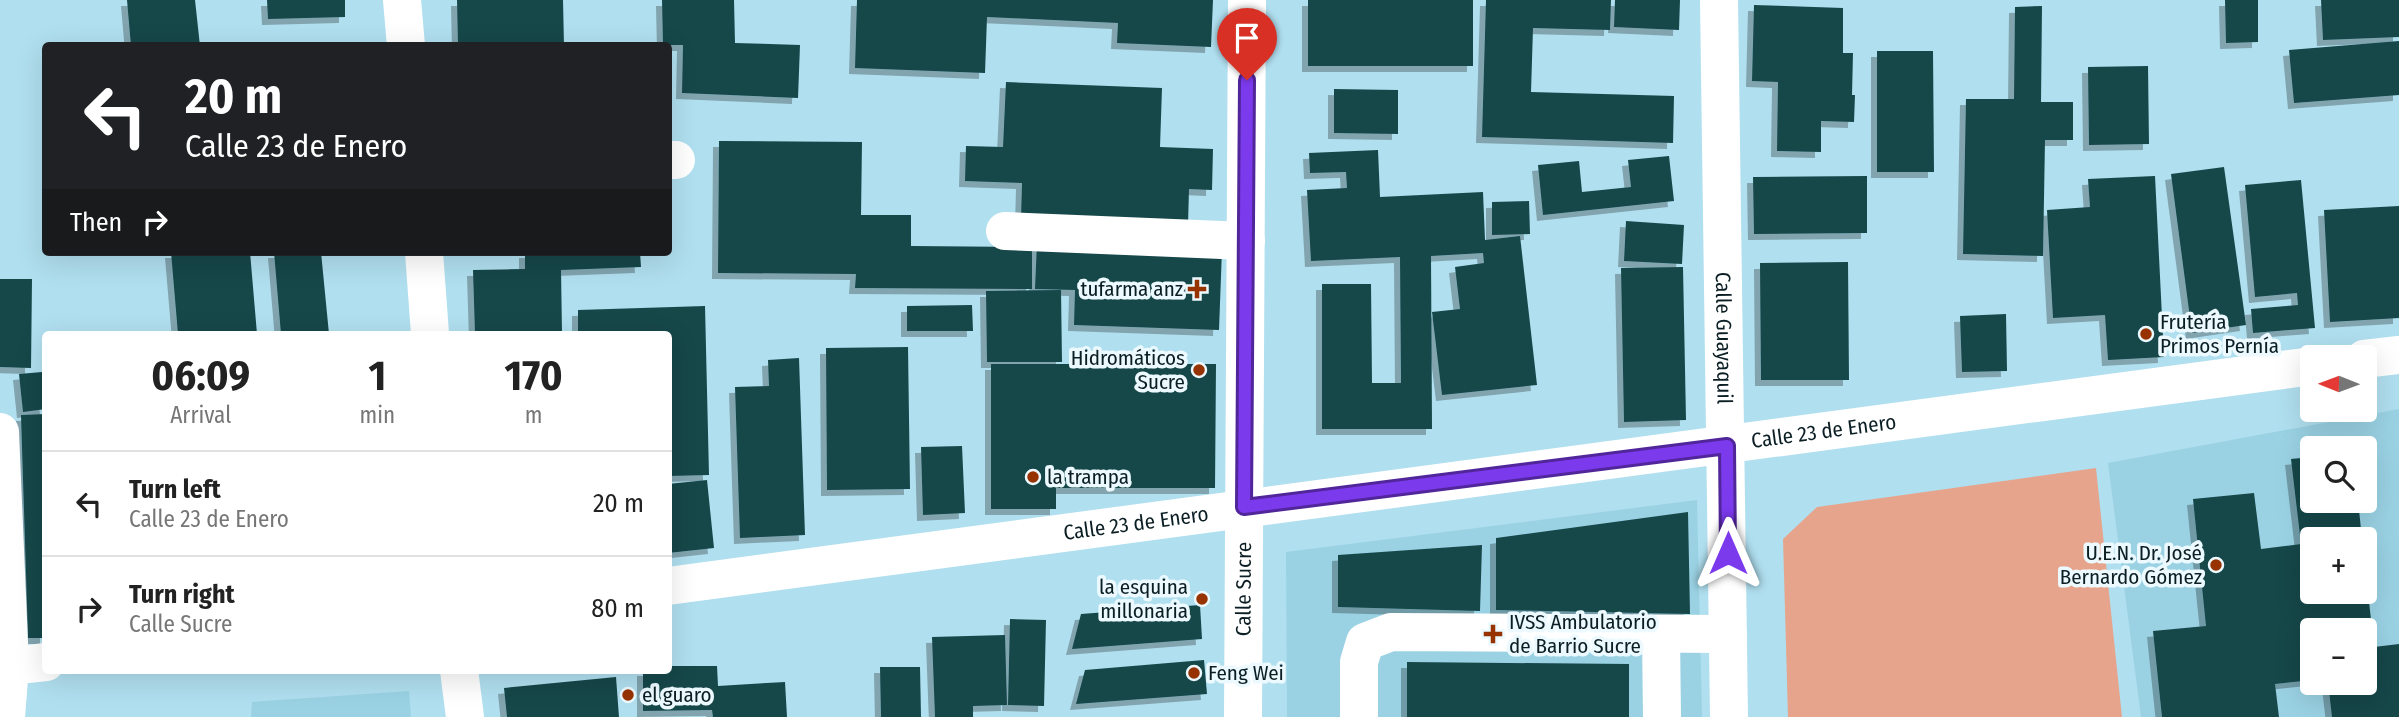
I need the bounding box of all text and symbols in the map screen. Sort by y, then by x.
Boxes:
pin [1217,8,1277,80]
icon: arrive [1228,19,1266,57]
text: 20 m [185,67,282,126]
icon: left [70,70,161,161]
text: Calle 23 de Enero [185,127,407,165]
icon: right [136,203,174,241]
text: Then [70,207,122,238]
street label: Calle Guayaquil [1710,272,1738,405]
place label: tufarma anz [1081,276,1183,302]
marker: tufarma anz [1189,281,1205,297]
place label: Frutería Primos Pernía [2160,309,2279,359]
marker: Frutería Primos Pernía [2138,326,2154,342]
place label: Hidromáticos Sucre [1071,345,1185,395]
north arrow [2300,345,2376,422]
map controls [2300,345,2377,695]
text: 06:09 [151,351,250,401]
text: 1 [368,351,386,401]
text: 170 [504,351,563,401]
marker: Hidromáticos Sucre [1191,362,1207,378]
text: Arrival [170,401,231,429]
text: min [359,401,395,429]
text: m [525,401,542,429]
street label: Calle 23 de Enero [1750,409,1898,454]
button: search [2300,436,2377,513]
place label: la trampa [1047,464,1129,490]
marker: la trampa [1025,469,1041,485]
text: Turn left [129,474,221,505]
icon: left [70,485,108,523]
text: 20 m [593,488,644,519]
street label: Calle 23 de Enero [1062,501,1210,546]
text: Calle 23 de Enero [129,505,289,533]
position arrow [1691,516,1765,590]
button: + [2300,527,2377,604]
place label: U.E.N. Dr. José Bernardo Gómez [2060,540,2202,590]
street label: Calle Sucre [1230,542,1257,636]
marker: U.E.N. Dr. José Bernardo Gómez [2208,557,2224,573]
place label: la esquina millonaria [1099,574,1188,624]
text: Turn right [129,579,235,610]
icon: right [70,590,108,628]
marker: la esquina millonaria [1194,591,1210,607]
text: 80 m [591,593,644,624]
place label: IVSS Ambulatorio de Barrio Sucre [1509,609,1657,659]
text: Calle Sucre [129,610,232,638]
button: − [2300,618,2377,695]
marker: IVSS Ambulatorio de Barrio Sucre [1483,624,1503,644]
place label: Feng Wei [1208,660,1284,686]
marker: Feng Wei [1186,665,1202,681]
place label: el guaro [642,682,712,708]
marker: el guaro [620,687,636,703]

